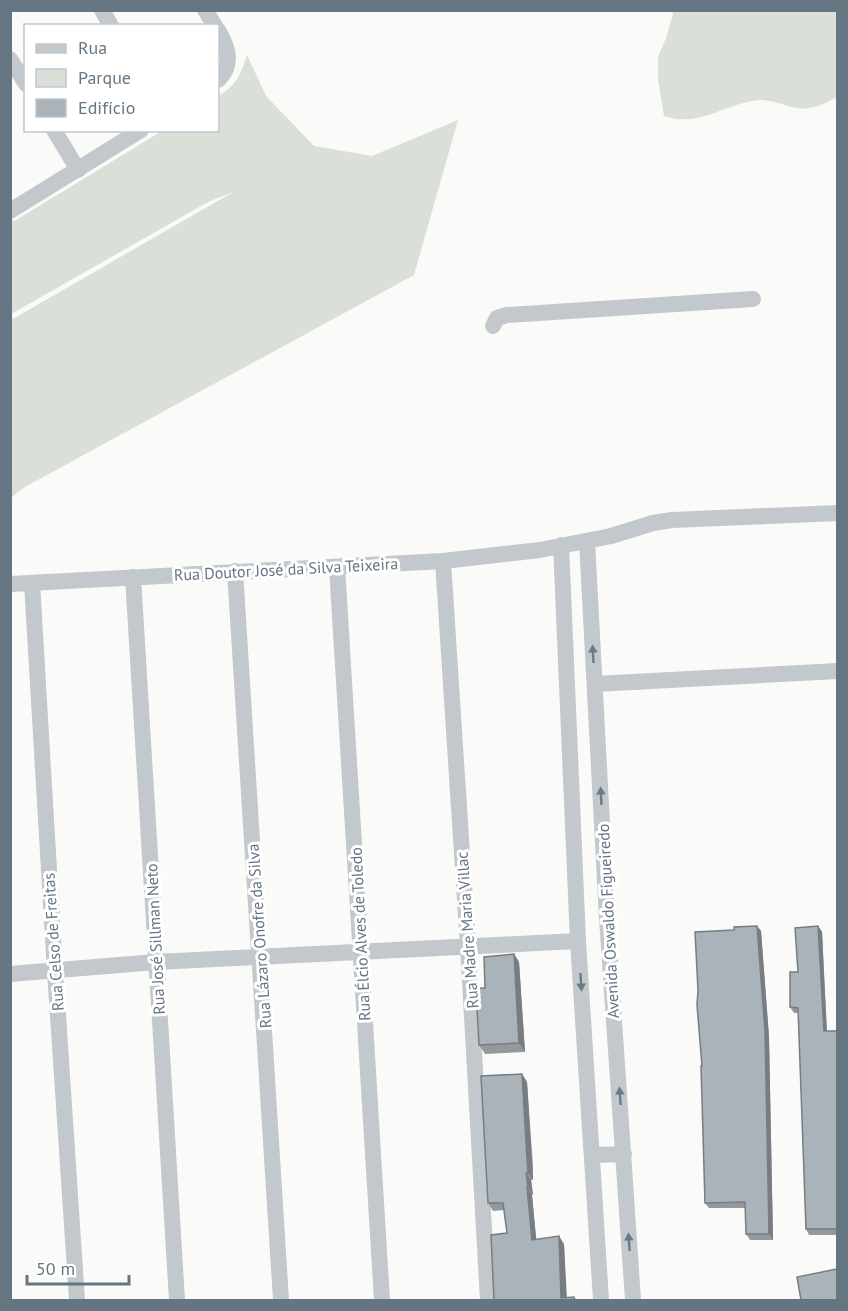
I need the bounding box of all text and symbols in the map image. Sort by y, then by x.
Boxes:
legend [24,24,219,132]
text: Rua [78,36,107,59]
text: Parque [78,66,131,89]
text: Edifício [78,96,135,119]
street label: Rua Doutor José da Silva Teixeira [173,553,399,585]
one-way arrow [589,645,598,664]
one-way arrow [596,787,605,806]
street label: Avenida Oswaldo Figueiredo [593,823,623,1019]
street label: Rua Lázaro Onofre da Silva [243,843,275,1029]
street label: Rua Élcio Alves de Toledo [345,847,375,1021]
street label: Rua Madre Maria Villac [452,851,482,1009]
street label: Rua José Sillman Neto [141,863,169,1015]
street label: Rua Celso de Freitas [38,872,68,1012]
one-way arrow [576,973,586,992]
one-way arrow [615,1086,624,1105]
one-way arrow [625,1233,634,1252]
scale bar [27,1248,129,1286]
text: 50 m [36,1257,75,1280]

